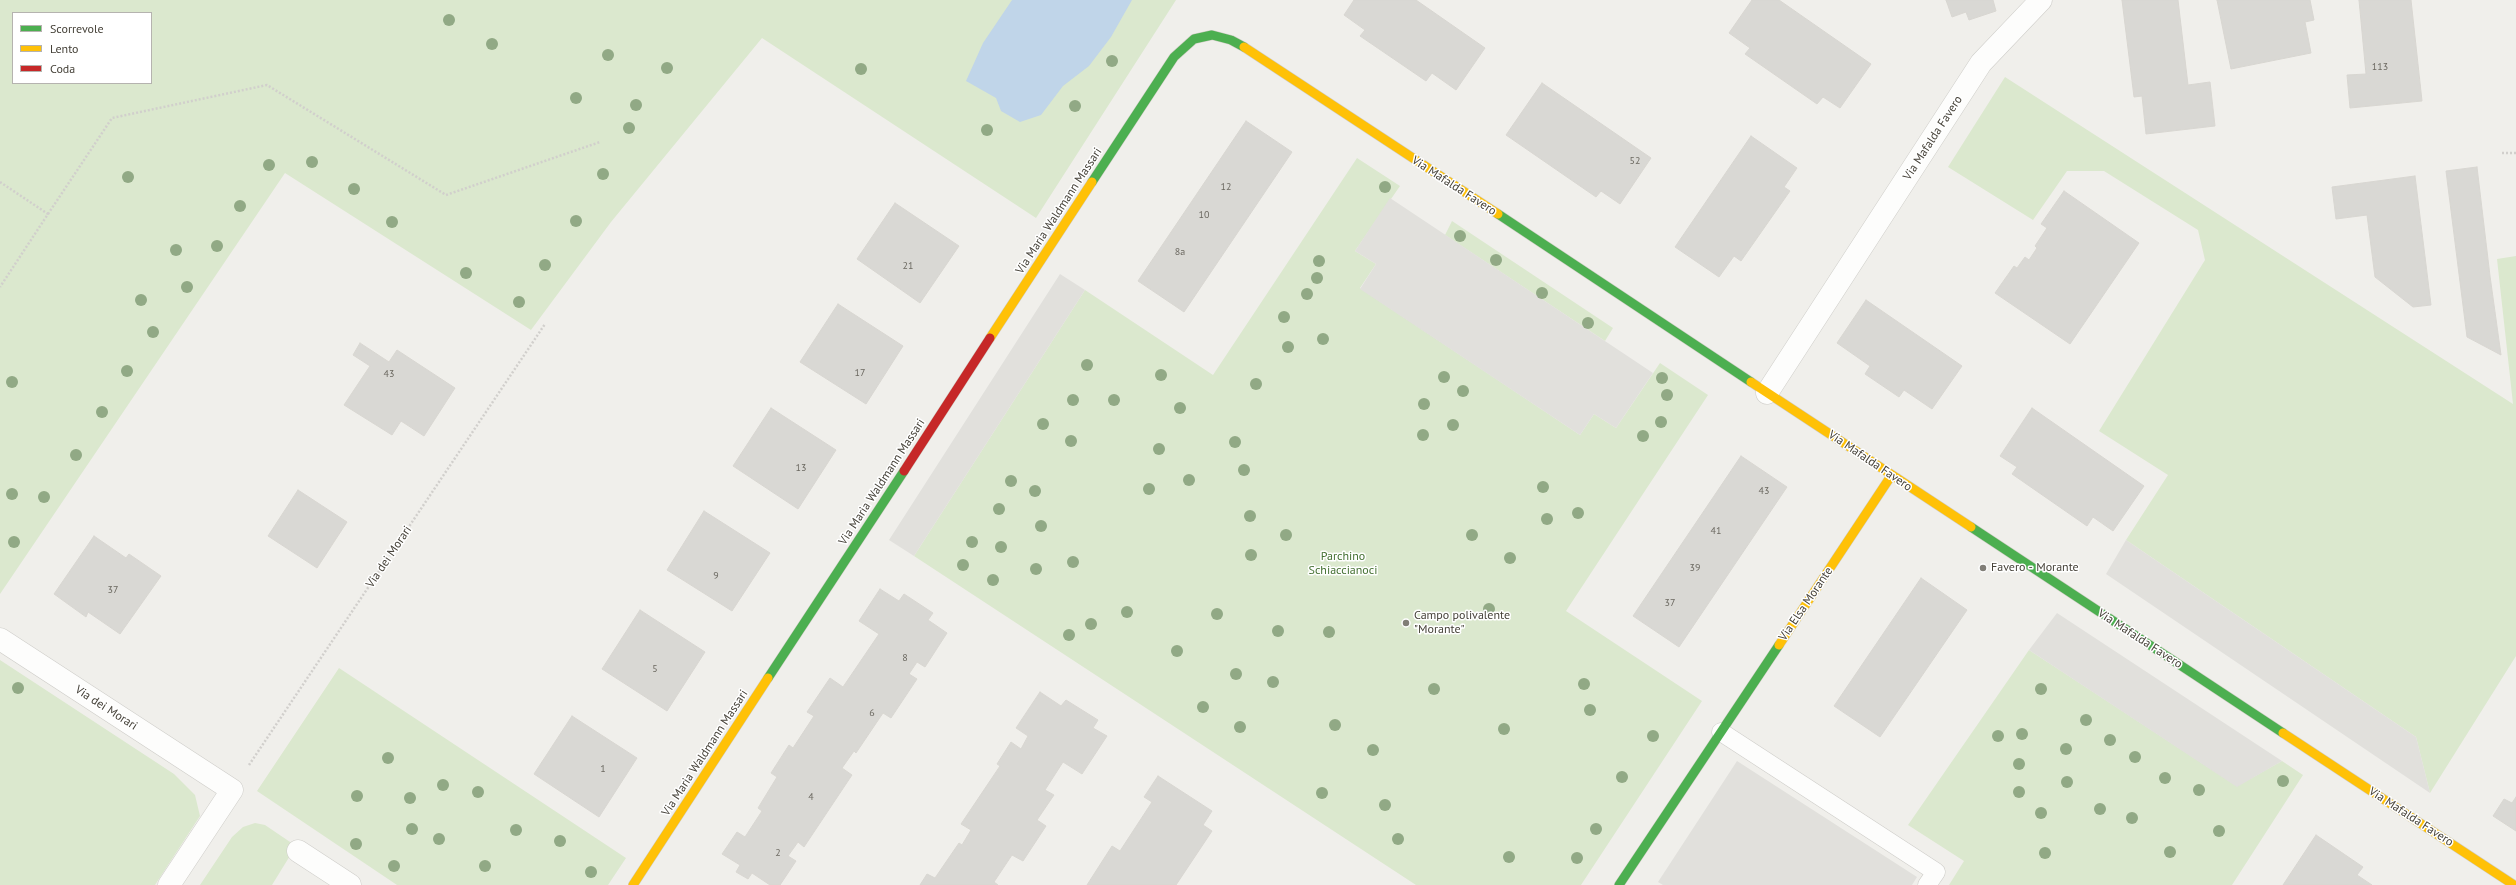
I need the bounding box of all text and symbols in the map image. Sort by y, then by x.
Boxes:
legend [12,12,152,84]
text: Scorrevole [50,21,104,36]
text: Lento [50,41,79,56]
text: Coda [50,61,75,76]
house number: 113 [2372,61,2388,73]
street label: Via Mafalda Favero [1900,93,1966,183]
street label: Via Maria Waldmann Massari [1013,145,1105,277]
street label: Via Mafalda Favero [1409,153,1499,219]
house number: 52 [1630,155,1640,167]
house number: 12 [1221,181,1231,193]
house number: 10 [1199,209,1209,221]
house number: 8a [1175,246,1185,258]
house number: 21 [903,260,913,272]
house number: 17 [855,367,865,379]
house number: 43 [384,368,394,380]
street label: Via Maria Waldmann Massari [836,416,928,548]
street label: Via Mafalda Favero [1825,428,1915,494]
house number: 13 [796,462,806,474]
house number: 43 [1759,485,1769,497]
street label: Via dei Morari [363,523,415,591]
house number: 41 [1711,525,1721,537]
park label: Parchino Schiaccianoci [1309,550,1377,578]
place label: Favero - Morante [1991,561,2079,575]
house number: 39 [1690,562,1700,574]
marker: Favero - Morante [1978,563,1988,573]
street label: Via Elsa Morante [1776,564,1836,644]
house number: 9 [713,570,719,582]
house number: 37 [108,584,118,596]
house number: 37 [1665,597,1675,609]
street label: Via Mafalda Favero [2095,606,2185,672]
place label: Campo polivalente "Morante" [1414,609,1510,637]
marker: Campo polivalente "Morante" [1401,618,1411,628]
house number: 8 [902,652,908,664]
house number: 5 [652,663,658,675]
street label: Via dei Morari [72,683,140,733]
street label: Via Maria Waldmann Massari [659,687,751,819]
house number: 6 [869,707,875,719]
house number: 1 [600,763,606,775]
street label: Via Mafalda Favero [2366,784,2456,850]
house number: 4 [808,791,814,803]
house number: 2 [775,847,781,859]

